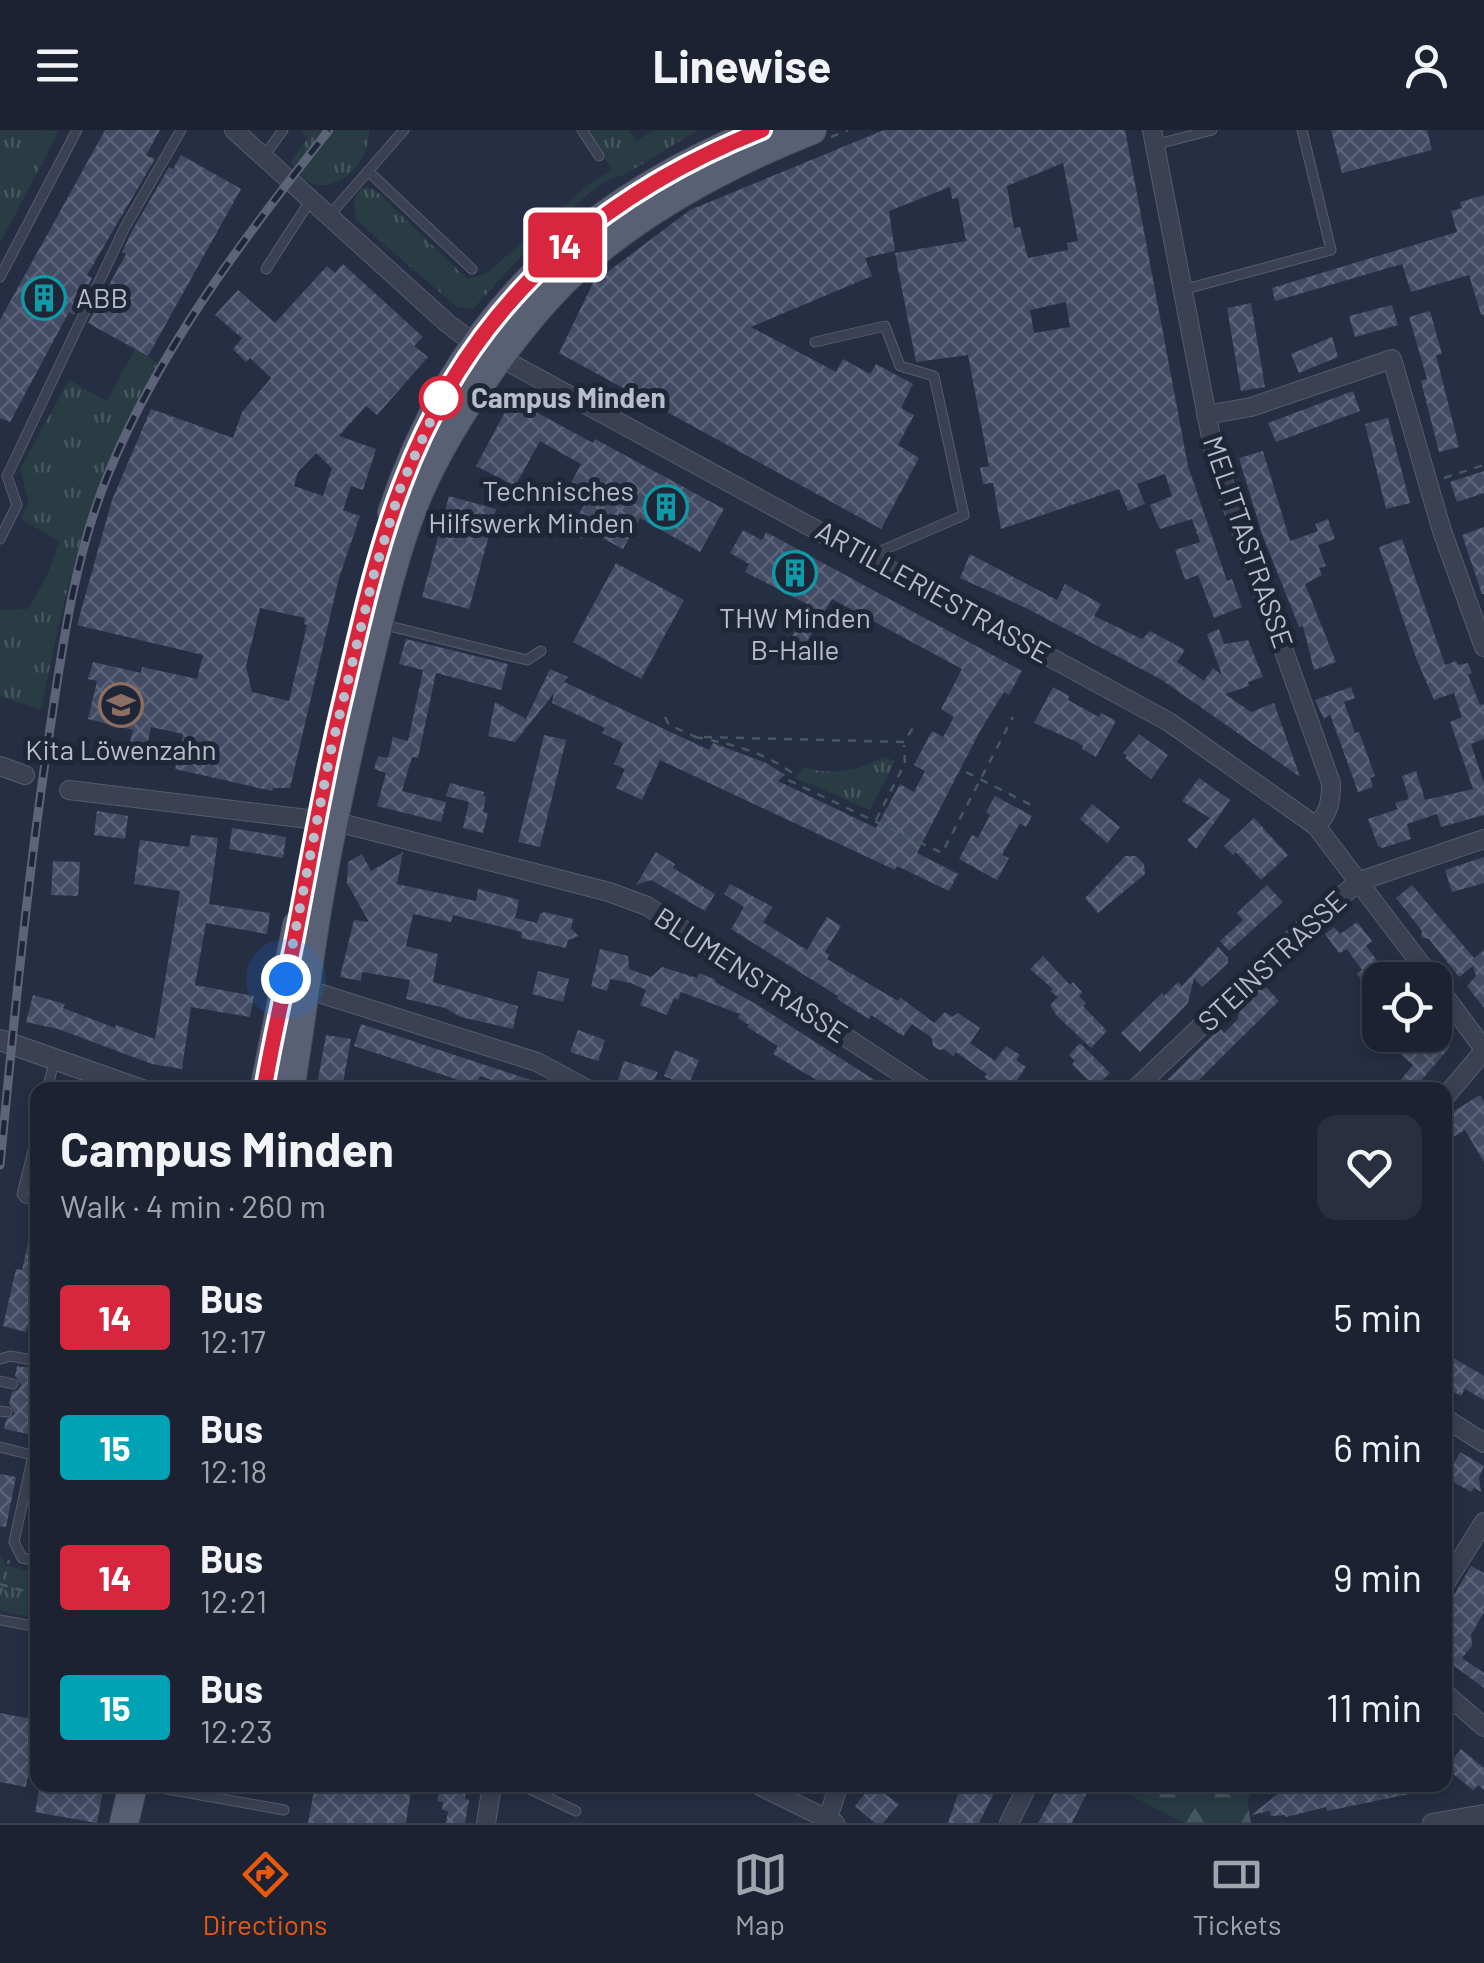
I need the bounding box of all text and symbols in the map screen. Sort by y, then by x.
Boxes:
icon: menu [30,38,85,93]
text: Linewise [653,38,831,92]
icon: person [1399,38,1454,93]
line badge: 14 [520,212,610,278]
text: 14 [548,224,582,266]
building icon: ABB [21,275,67,321]
place label: ABB [76,280,128,314]
marker: Campus Minden [420,377,462,419]
place label: Campus Minden [471,380,666,414]
street label: MELITTASTRASSE [1197,431,1301,652]
place label: Technisches Hilfswerk Minden [428,473,634,539]
building icon: Technisches Hilfswerk Minden [643,484,689,530]
street label: ARTILLERIESTRASSE [810,513,1057,670]
building icon: THW Minden B-Halle [772,550,818,596]
place label: THW Minden B-Halle [719,600,871,666]
school or university icon: Kita Löwenzahn [98,682,144,728]
place label: Kita Löwenzahn [25,732,217,766]
street label: STEINSTRASSE [1190,883,1353,1038]
street label: BLUMENSTRASSE [649,899,854,1049]
your location [261,954,311,1004]
map controls [1362,962,1452,1052]
button: locate [1362,962,1452,1052]
button: heart [1317,1115,1422,1220]
text: Campus Minden [60,1119,394,1177]
text: Walk · 4 min · 260 m [60,1186,326,1224]
text: Bus [200,1275,263,1321]
text: 5 min [1333,1294,1422,1340]
text: 14 [98,1296,132,1338]
text: 12:17 [200,1321,266,1359]
text: Bus [200,1405,263,1451]
text: 6 min [1333,1424,1422,1470]
text: 15 [99,1426,131,1468]
text: 12:18 [200,1451,267,1489]
text: Bus [200,1535,263,1581]
text: 9 min [1333,1554,1422,1600]
text: 14 [98,1556,132,1598]
text: 12:21 [200,1581,267,1619]
text: Bus [200,1665,263,1711]
text: 11 min [1326,1684,1422,1730]
text: 15 [99,1686,131,1728]
text: 12:23 [200,1711,273,1749]
tab: Directions [202,1847,328,1941]
tab: Map [733,1847,788,1941]
tab: Tickets [1192,1847,1282,1941]

